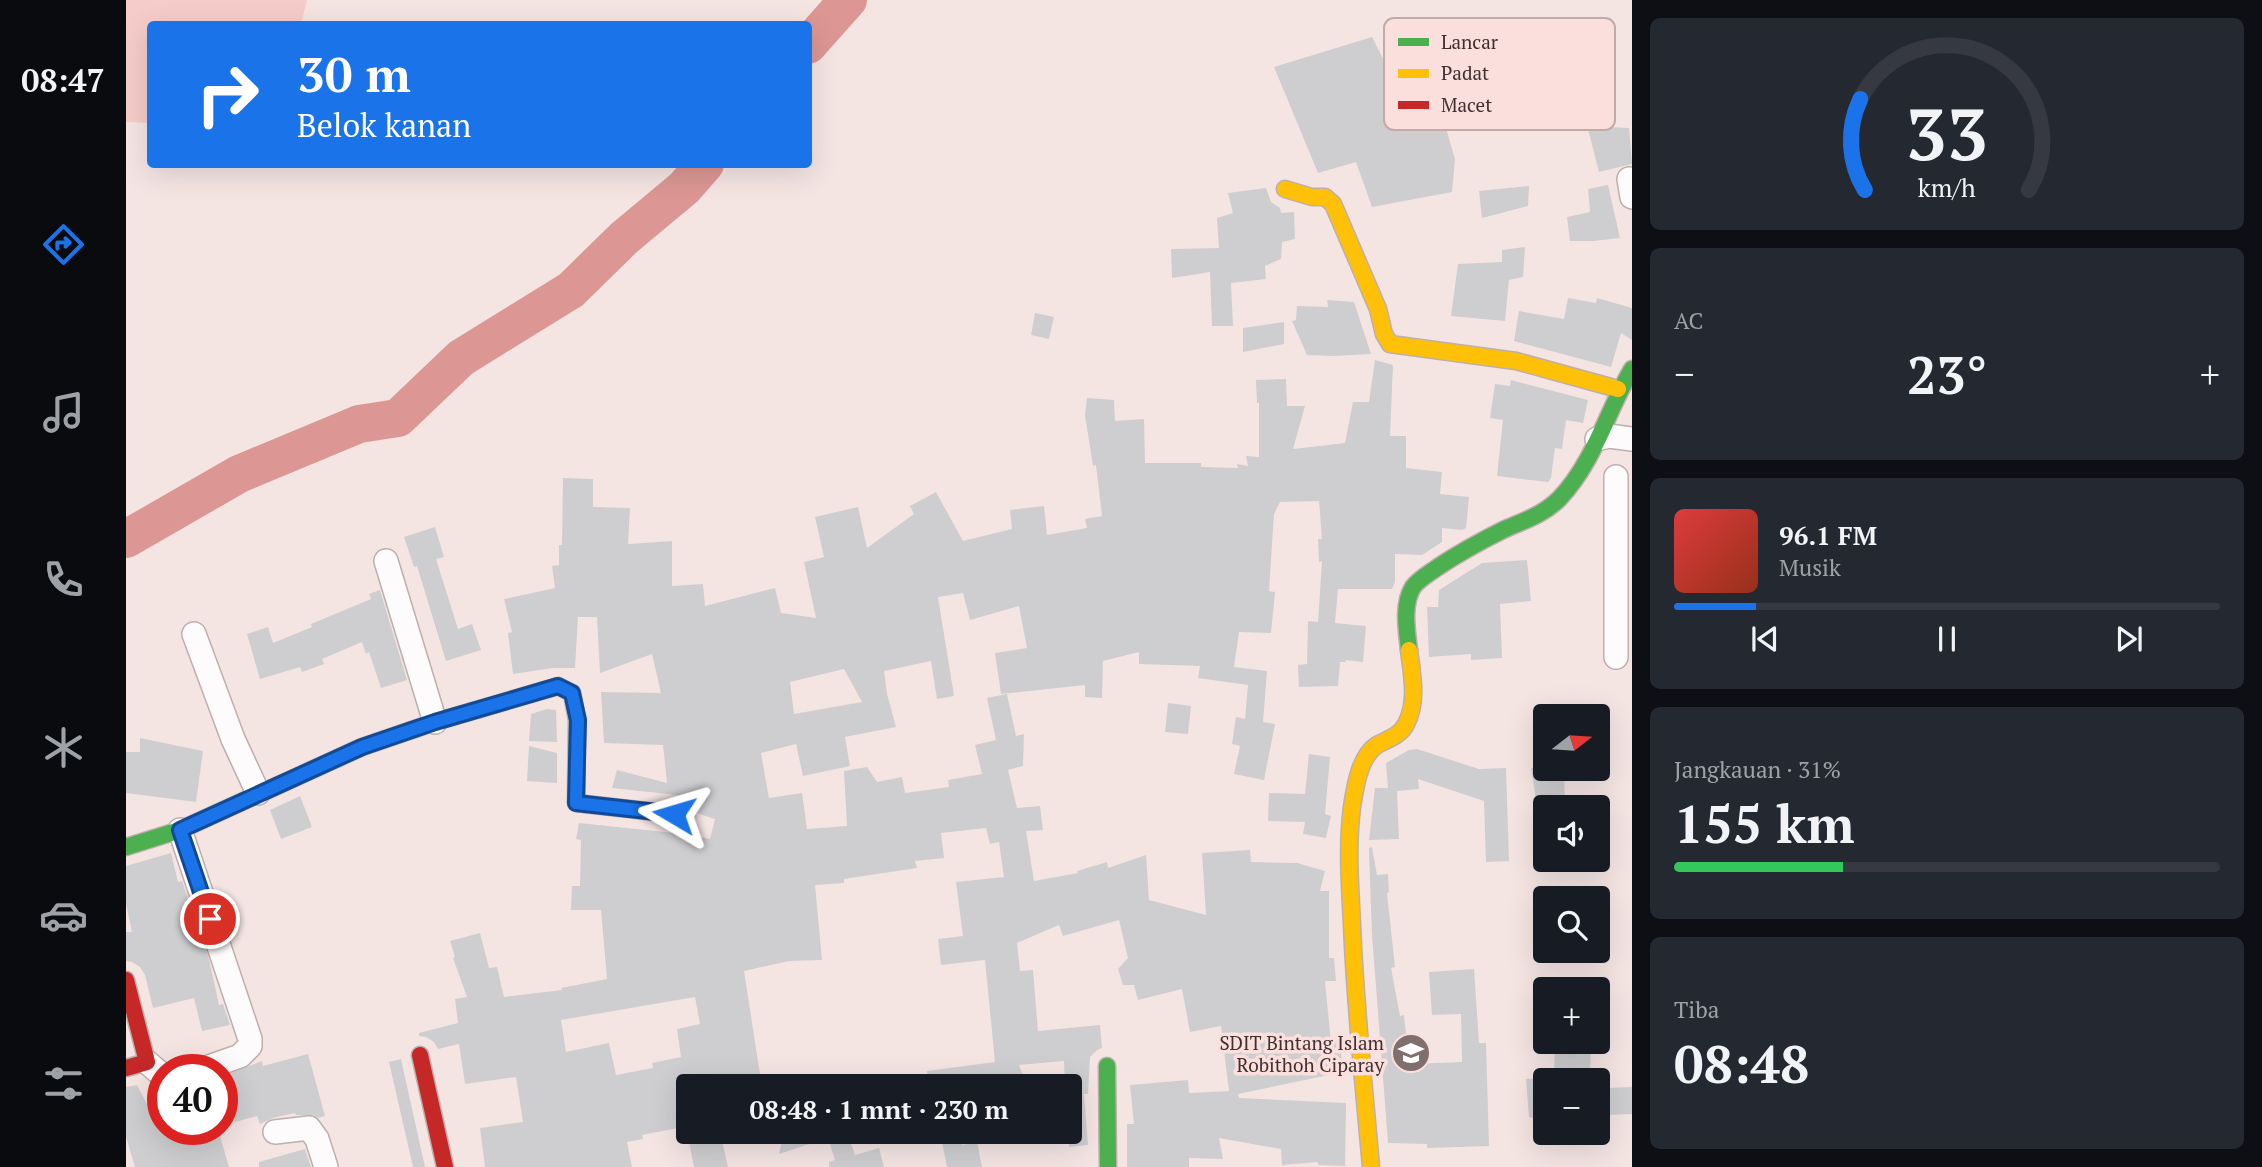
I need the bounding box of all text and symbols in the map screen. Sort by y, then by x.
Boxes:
legend [1384,18,1615,130]
text: Lancar [1441,29,1499,54]
text: 30 m [297,41,411,106]
icon: right [182,49,273,140]
text: 08:47 [21,59,105,101]
text: Padat [1441,60,1489,85]
text: 33 [1906,84,1988,181]
text: Macet [1441,92,1492,117]
text: Belok kanan [297,104,471,146]
text: km/h [1918,171,1976,204]
icon: directions [39,220,88,269]
text: AC [1674,305,1703,336]
text: 23° [1907,340,1987,409]
text: − [1674,349,1694,399]
text: + [2200,349,2220,399]
icon: music [39,388,88,437]
text: 96.1 FM [1779,518,1877,552]
text: Musik [1779,552,1841,583]
icon: phone [39,555,88,604]
icon: previous [1746,620,1784,658]
icon: pause [1928,620,1966,658]
icon: next [2110,620,2148,658]
north arrow [1533,704,1610,780]
map controls [1533,704,1610,1145]
icon: climate [39,723,88,772]
text: Jangkauan · 31% [1674,754,1841,785]
position arrow [637,777,711,851]
text: 155 km [1674,789,1855,858]
button: sound [1533,795,1610,872]
button: search [1533,886,1610,963]
pin [180,889,240,949]
icon: car [39,891,88,940]
icon: arrive [191,900,229,938]
button: + [1533,977,1610,1054]
text: Tiba [1674,994,1719,1025]
text: 08:48 [1674,1029,1809,1098]
place label: SDIT Bintang Islam Robithoh Ciparay [1219,1030,1385,1077]
school or university icon: SDIT Bintang Islam Robithoh Ciparay [1390,1032,1432,1074]
speed limit sign: 40 [147,1054,238,1145]
icon: filters [39,1059,88,1108]
button: − [1533,1068,1610,1145]
text: 08:48 · 1 mnt · 230 m [749,1092,1009,1126]

